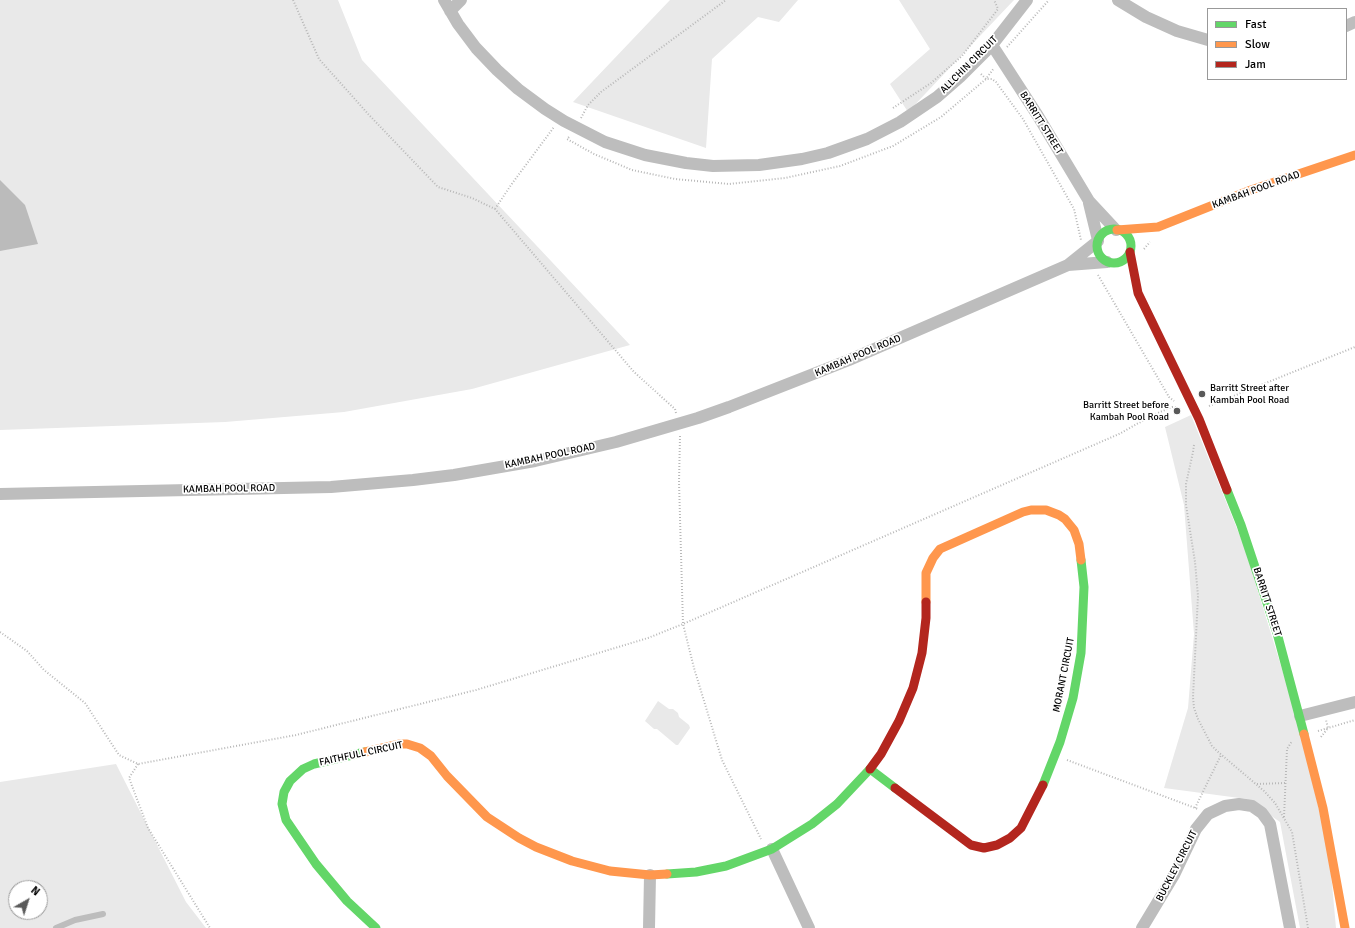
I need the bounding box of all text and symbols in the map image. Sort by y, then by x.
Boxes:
legend [1207,8,1347,80]
text: Fast [1245,17,1266,32]
street label: ALLCHIN CIRCUIT [938,34,1000,96]
text: Slow [1245,37,1270,52]
text: Jam [1245,57,1266,72]
street label: BARRITT STREET [1017,89,1065,157]
street label: KAMBAH POOL ROAD [1211,169,1301,211]
street label: KAMBAH POOL ROAD [813,332,903,380]
place label: Barritt Street after Kambah Pool Road [1210,382,1289,406]
marker: Barritt Street after Kambah Pool Road [1197,389,1207,399]
place label: Barritt Street before Kambah Pool Road [1083,399,1169,422]
marker: Barritt Street before Kambah Pool Road [1172,406,1182,416]
street label: KAMBAH POOL ROAD [504,441,596,471]
street label: KAMBAH POOL ROAD [183,482,275,496]
street label: BARRITT STREET [1250,566,1284,638]
street label: MORANT CIRCUIT [1051,637,1077,713]
street label: FAITHFULL CIRCUIT [318,739,404,769]
street label: BUCKLEY CIRCUIT [1154,828,1200,904]
north arrow [8,880,48,920]
text: N [28,884,42,899]

